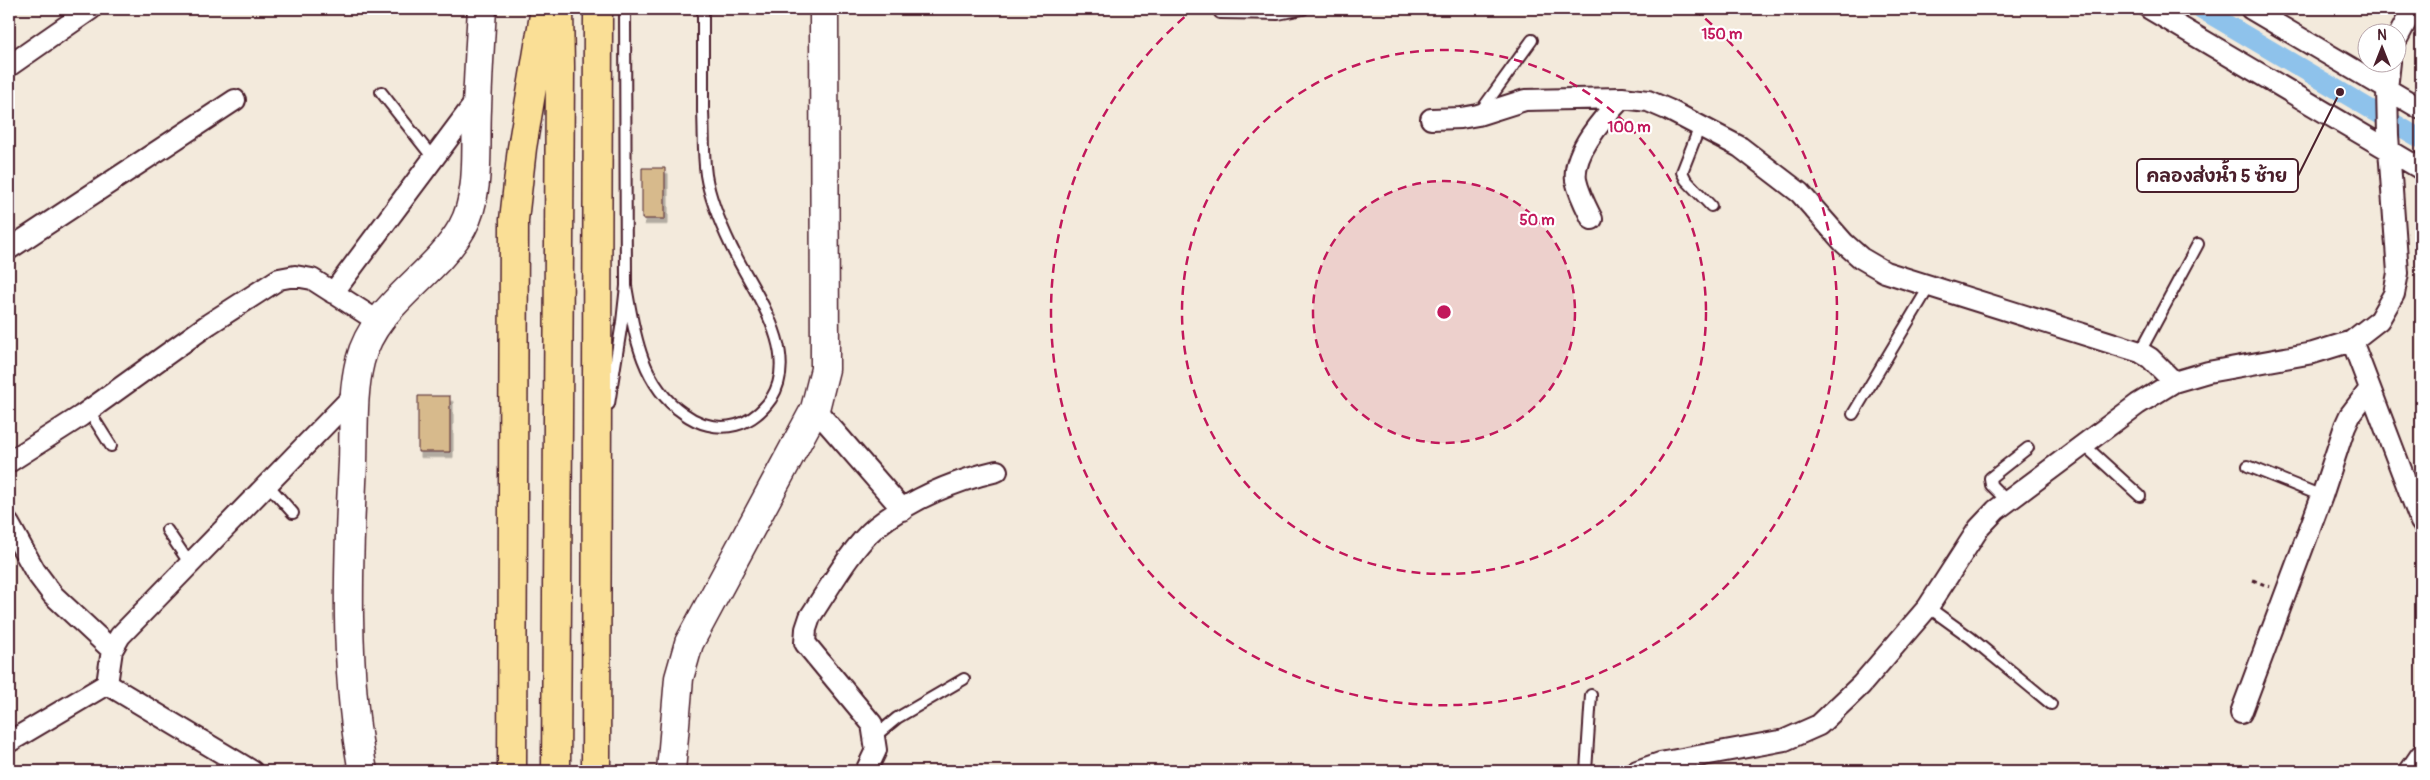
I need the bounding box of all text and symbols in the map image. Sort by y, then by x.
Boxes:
north arrow [2358,22,2408,72]
text: 150 m [1702,25,1742,44]
text: N [2377,27,2387,44]
text: 100 m [1608,118,1650,137]
text: คลองส่งน้ำ 5 ซ้าย [2147,158,2287,188]
callout: คลองส่งน้ำ 5 ซ้าย [2137,159,2298,192]
text: 50 m [1520,211,1554,230]
centre of rings [1435,303,1453,321]

